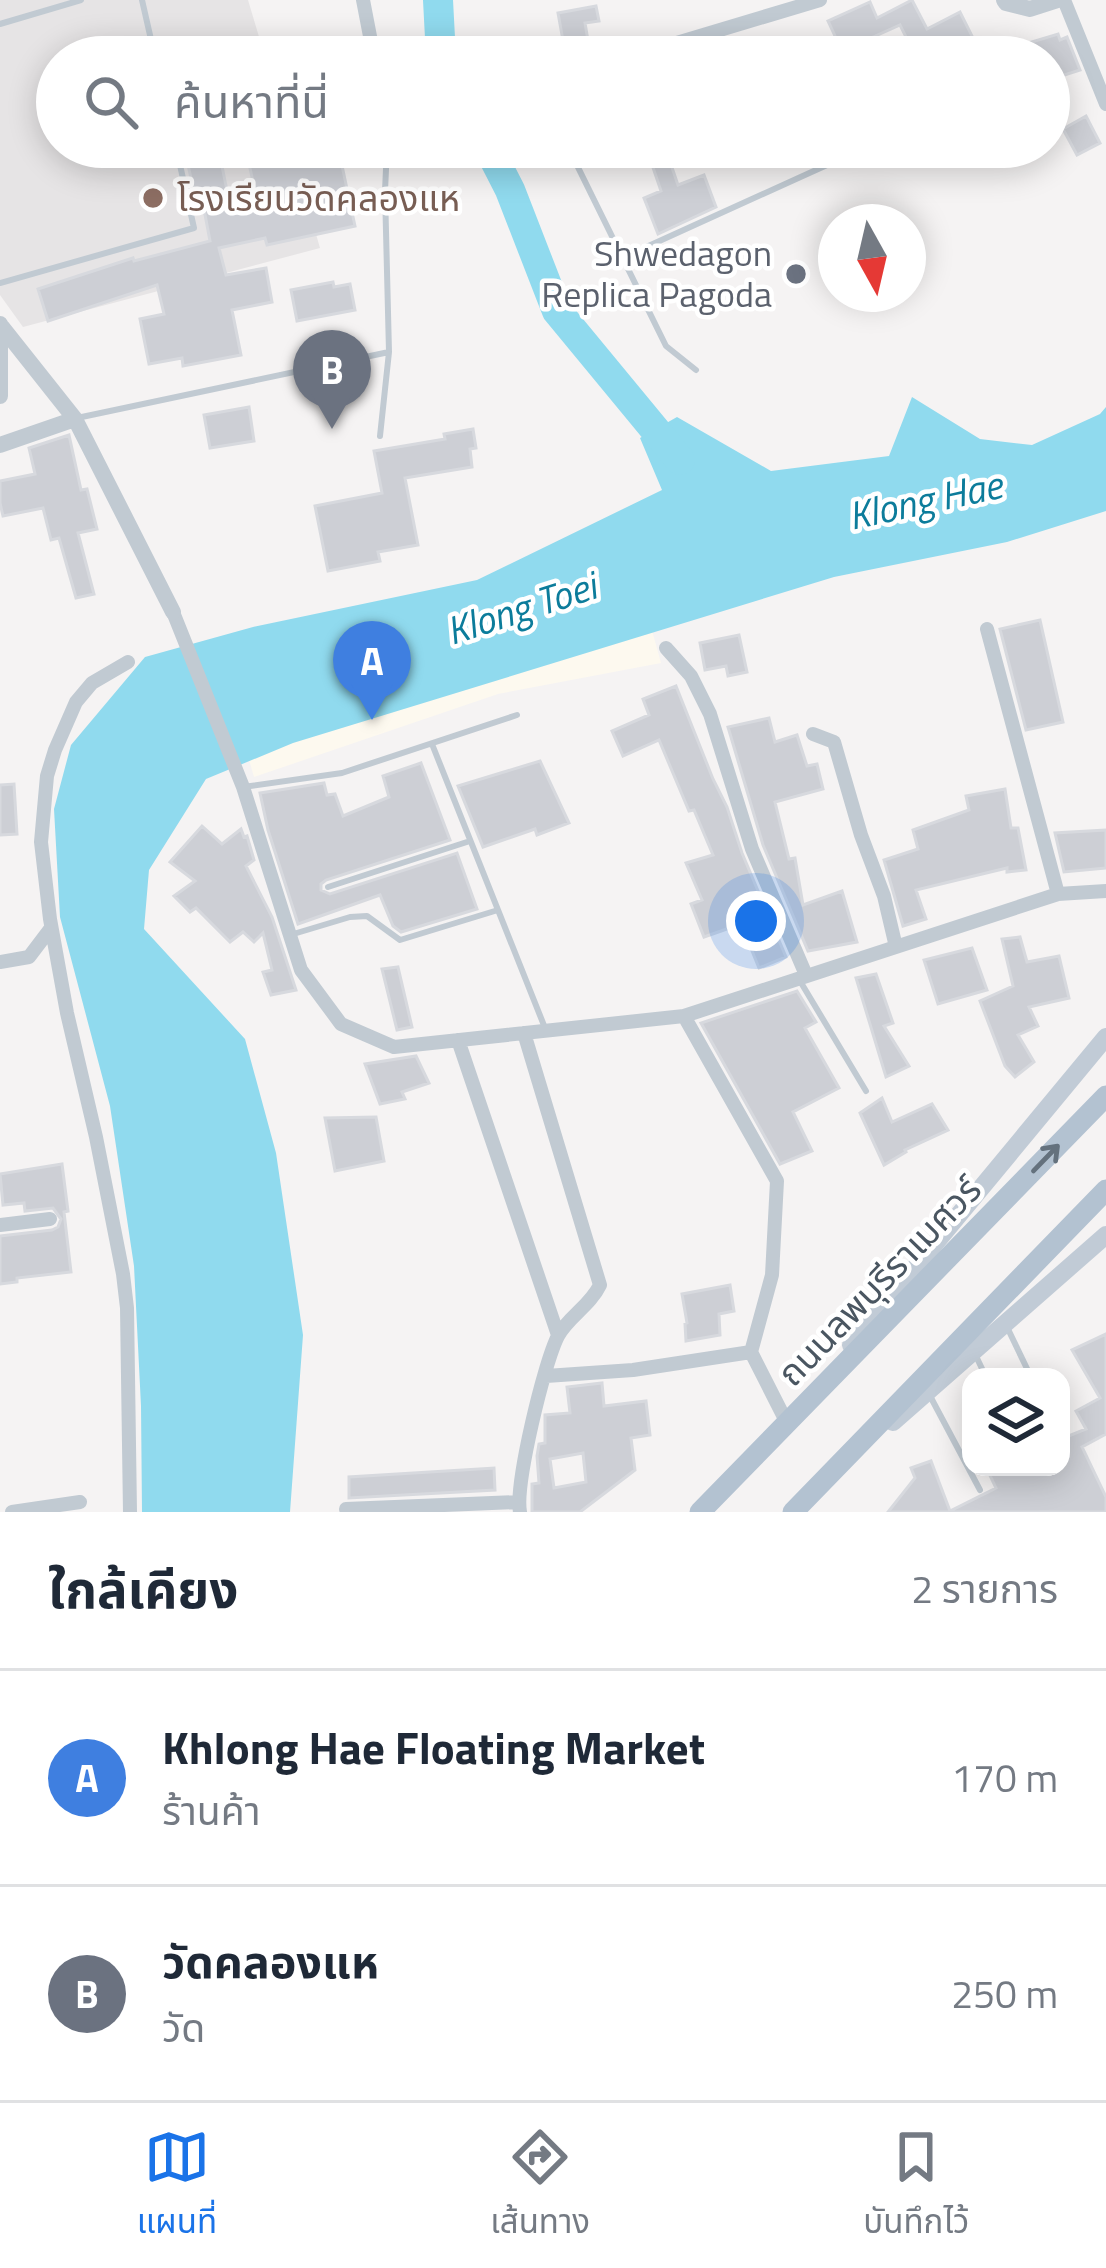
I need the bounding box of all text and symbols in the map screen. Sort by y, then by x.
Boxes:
search box [36,36,1070,168]
text: ค้นหาที่นี่ [174,67,329,135]
icon: search [78,69,144,135]
place label: โรงเรียนวัดคลองแห [177,170,460,225]
marker: โรงเรียนวัดคลองแห [140,185,166,211]
north arrow [818,204,926,312]
place label: Shwedagon Replica Pagoda [541,225,772,321]
marker: Shwedagon Replica Pagoda [783,261,809,287]
pin: B [293,330,371,429]
water label: Klong Hae [843,454,1009,545]
water label: Klong Toei [438,554,607,659]
pin: A [333,621,411,720]
your location [726,891,786,951]
one-way arrow [1031,1144,1059,1173]
street label: ถนนลพบุรีราเมศวร์ [764,1162,995,1398]
map controls [962,1368,1070,1476]
button: layers [962,1368,1070,1476]
text: ใกล้เคียง [48,1550,238,1628]
text: 2 รายการ [911,1559,1058,1618]
text: Khlong Hae Floating Market [162,1713,705,1781]
text: A [75,1748,99,1807]
text: 170 m [951,1748,1058,1807]
text: ร้านค้า [162,1781,261,1840]
text: วัดคลองแห [162,1927,379,1995]
text: B [75,1964,99,2023]
text: 250 m [951,1964,1058,2023]
text: วัด [162,1998,205,2057]
tab: แผนที่ [137,2124,217,2248]
tab: เส้นทาง [490,2124,590,2248]
tab: บันทึกไว้ [863,2124,969,2248]

